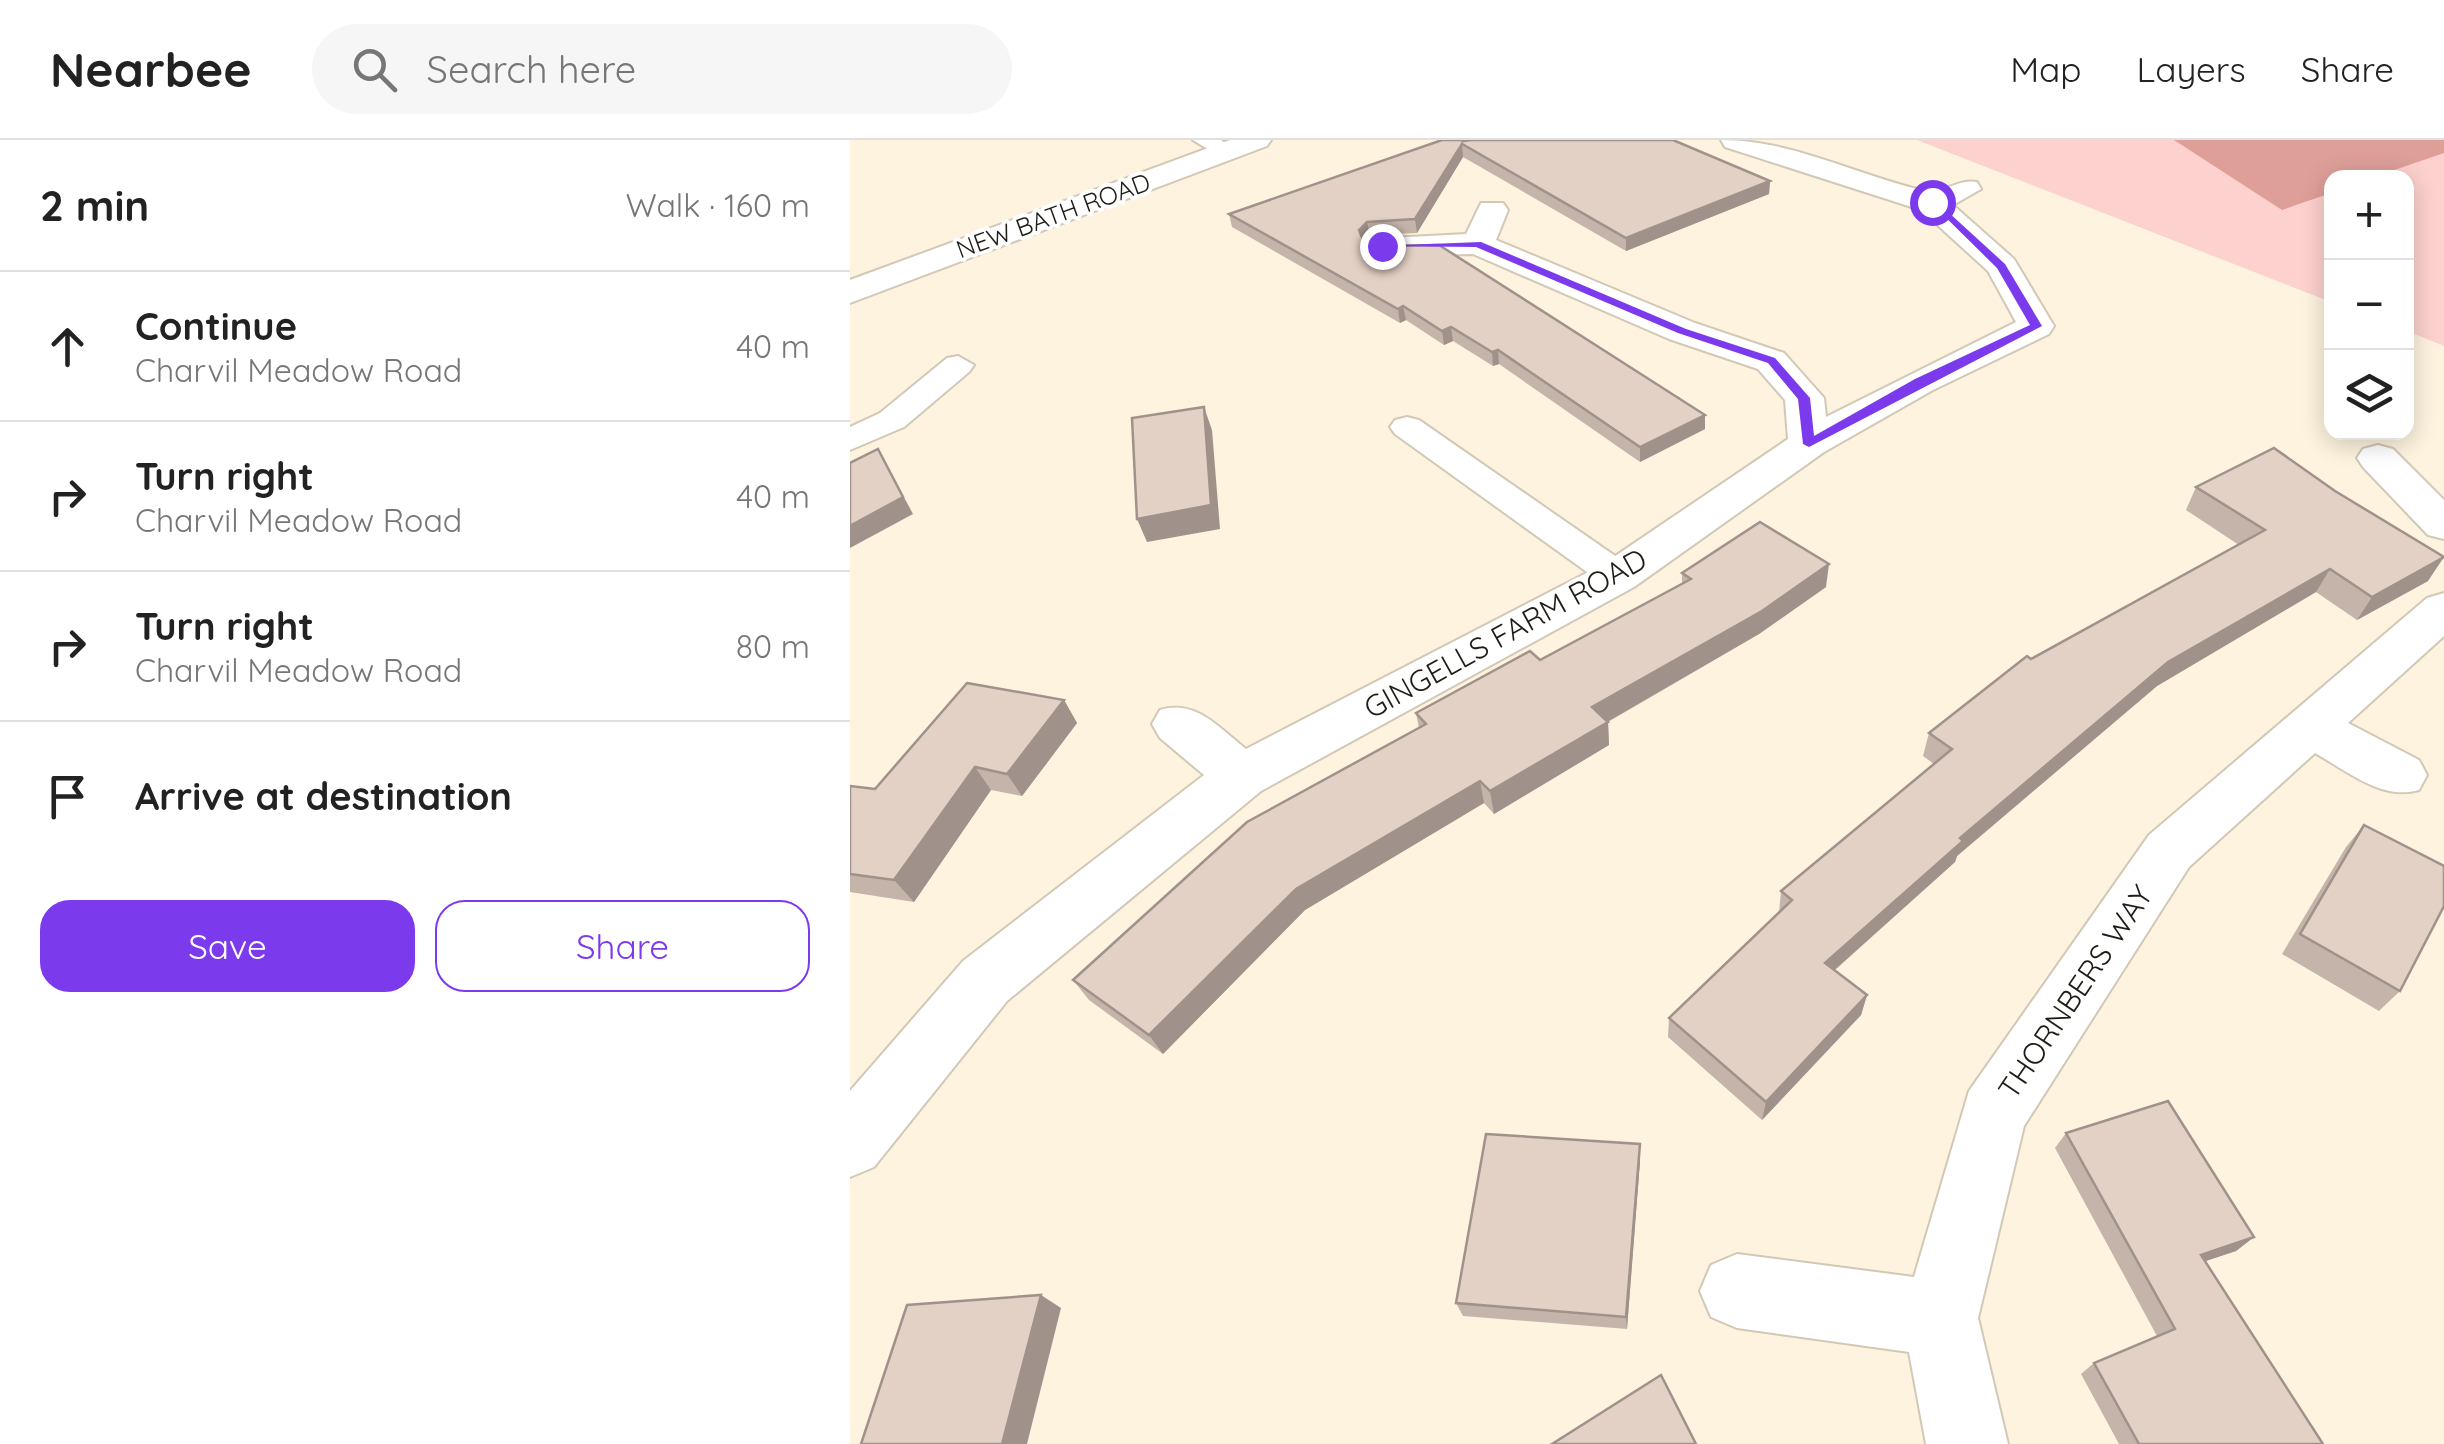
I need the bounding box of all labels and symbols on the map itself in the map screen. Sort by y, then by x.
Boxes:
street label: NEW BATH ROAD [952,166,1154,264]
route start [1910,180,1956,226]
route end [1360,224,1406,270]
street label: GINGELLS FARM ROAD [1357,539,1653,727]
street label: THORNBERS WAY [1989,878,2161,1106]

